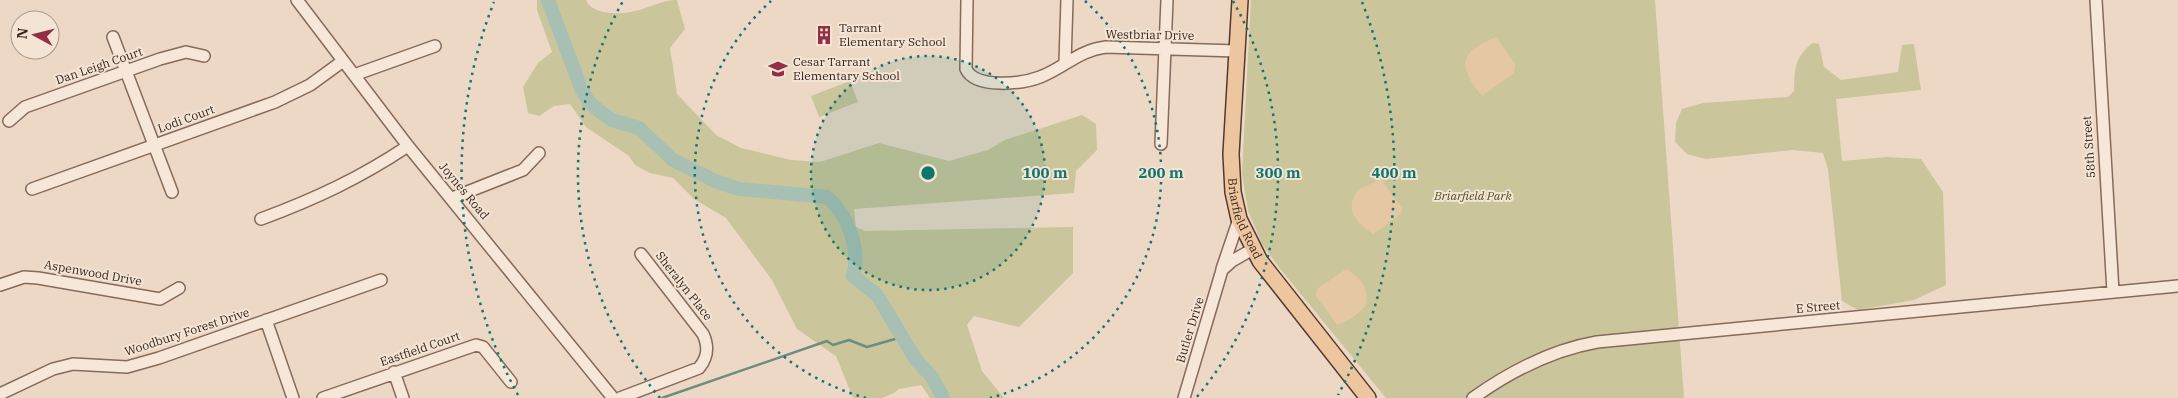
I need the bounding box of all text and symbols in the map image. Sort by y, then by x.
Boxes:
north arrow [10,10,60,60]
place label: Tarrant Elementary School [839,20,946,49]
building icon: Tarrant Elementary School [813,24,835,46]
street label: Westbriar Drive [1106,26,1195,43]
text: N [12,27,32,40]
street label: Dan Leigh Court [53,44,144,87]
place label: Cesar Tarrant Elementary School [793,54,900,83]
school or university icon: Cesar Tarrant Elementary School [767,58,789,80]
street label: Lodi Court [155,101,216,136]
street label: 58th Street [2079,115,2098,179]
street label: Joynes Road [436,159,493,222]
text: 100 m [1022,163,1068,182]
text: 200 m [1138,163,1184,182]
text: 300 m [1255,163,1301,182]
text: 400 m [1371,163,1417,182]
centre of rings [919,164,937,182]
street label: Briarfield Road [1225,177,1266,261]
park label: Briarfield Park [1433,188,1512,203]
street label: Sheralyn Place [653,248,716,323]
street label: Aspenwood Drive [43,257,143,288]
street label: Butler Drive [1172,295,1207,365]
street label: E Street [1795,297,1841,316]
street label: Woodbury Forest Drive [123,304,251,359]
street label: Eastfield Court [378,328,462,369]

